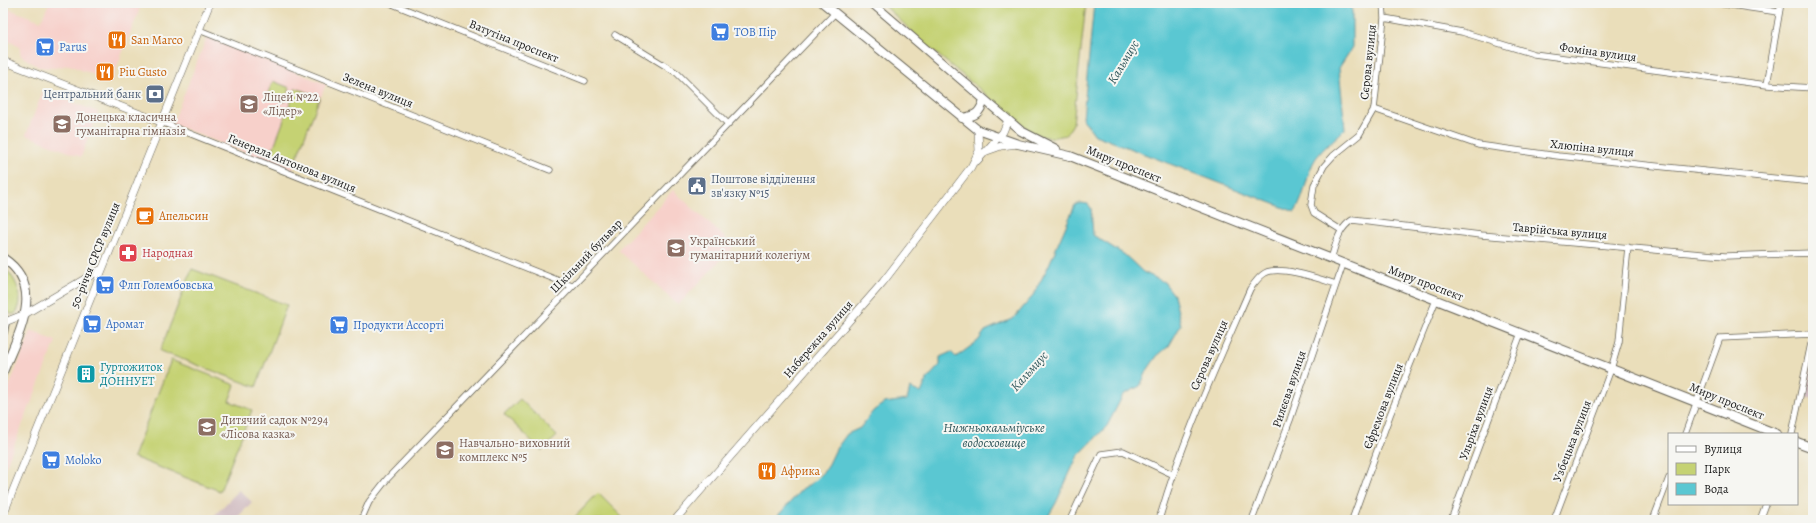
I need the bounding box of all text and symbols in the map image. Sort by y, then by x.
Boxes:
street label: Ватутіна проспект [467,16,562,67]
supermarket icon: ТОВ Пір [709,21,731,43]
street label: Сєрова вулиця [1356,23,1380,100]
place label: ТОВ Пір [734,24,776,40]
restaurant icon: San Marco [106,29,128,51]
place label: San Marco [131,32,183,48]
supermarket icon: Parus [34,36,56,58]
water label: Кальмиус [1103,37,1143,87]
place label: Parus [59,39,87,55]
street label: Фоміна вулиця [1559,39,1638,65]
restaurant icon: Piu Gusto [94,61,116,83]
place label: Piu Gusto [119,64,167,80]
street label: Зелена вулиця [340,69,416,111]
bank icon: Центральний банк [144,83,166,105]
place label: Центральний банк [43,86,141,102]
place label: Ліцей №22 «Лідер» [263,89,319,119]
school or university icon: Ліцей №22 «Лідер» [238,93,260,115]
place label: Донецька класична гуманітарна гімназія [76,109,186,139]
school or university icon: Донецька класична гуманітарна гімназія [51,113,73,135]
street label: Генерала Антонова вулиця [225,130,359,196]
street label: Хлюпіна вулиця [1549,136,1635,160]
street label: Миру проспект [1084,142,1164,187]
place label: Поштове відділення зв'язку №15 [711,171,816,201]
public building icon: Поштове відділення зв'язку №15 [686,175,708,197]
street label: 50-річчя СРСР вулиця [66,200,124,310]
cafe icon: Апельсин [134,205,156,227]
place label: Апельсин [158,208,208,224]
street label: Шкільний бульвар [546,215,626,297]
street label: Таврійська вулиця [1512,219,1608,243]
place label: Український гуманітарний колегіум [690,233,810,263]
school or university icon: Український гуманітарний колегіум [665,237,687,259]
pharmacy icon: Народная [117,242,139,264]
place label: Народная [142,245,193,261]
street label: Миру проспект [1386,261,1466,305]
supermarket icon: Флп Голембовська [94,274,116,296]
place label: Флп Голембовська [119,277,214,293]
street label: Набережна вулиця [780,297,856,381]
supermarket icon: Аромат [81,313,103,335]
supermarket icon: Продукти Ассорті [328,314,350,336]
place label: Аромат [105,316,145,332]
place label: Продукти Ассорті [353,317,444,333]
street label: Сєрова вулиця [1186,317,1232,393]
water label: Кальмиус [1006,347,1052,395]
street label: Рилєєва вулиця [1268,348,1310,430]
place label: Гуртожиток ДОННУЕТ [100,359,163,389]
street label: Єфремова вулиця [1359,361,1407,451]
building icon: Гуртожиток ДОННУЕТ [75,363,97,385]
street label: Миру проспект [1687,379,1767,424]
street label: Ульріха вулиця [1455,384,1497,462]
street label: Узбецька вулиця [1549,398,1595,484]
place label: Дитячий садок №294 «Лісова казка» [221,412,329,442]
school or university icon: Дитячий садок №294 «Лісова казка» [196,416,218,438]
water label: Нижньокальміуське водосховище [943,419,1045,451]
legend [1668,433,1798,505]
place label: Навчально-виховний комплекс №5 [459,435,570,465]
school or university icon: Навчально-виховний комплекс №5 [434,439,456,461]
text: Вулиця [1704,441,1742,457]
supermarket icon: Moloko [40,449,62,471]
place label: Moloko [65,452,102,468]
restaurant icon: Африка [756,460,778,482]
text: Парк [1704,461,1730,477]
place label: Африка [780,463,820,479]
text: Вода [1704,481,1729,497]

